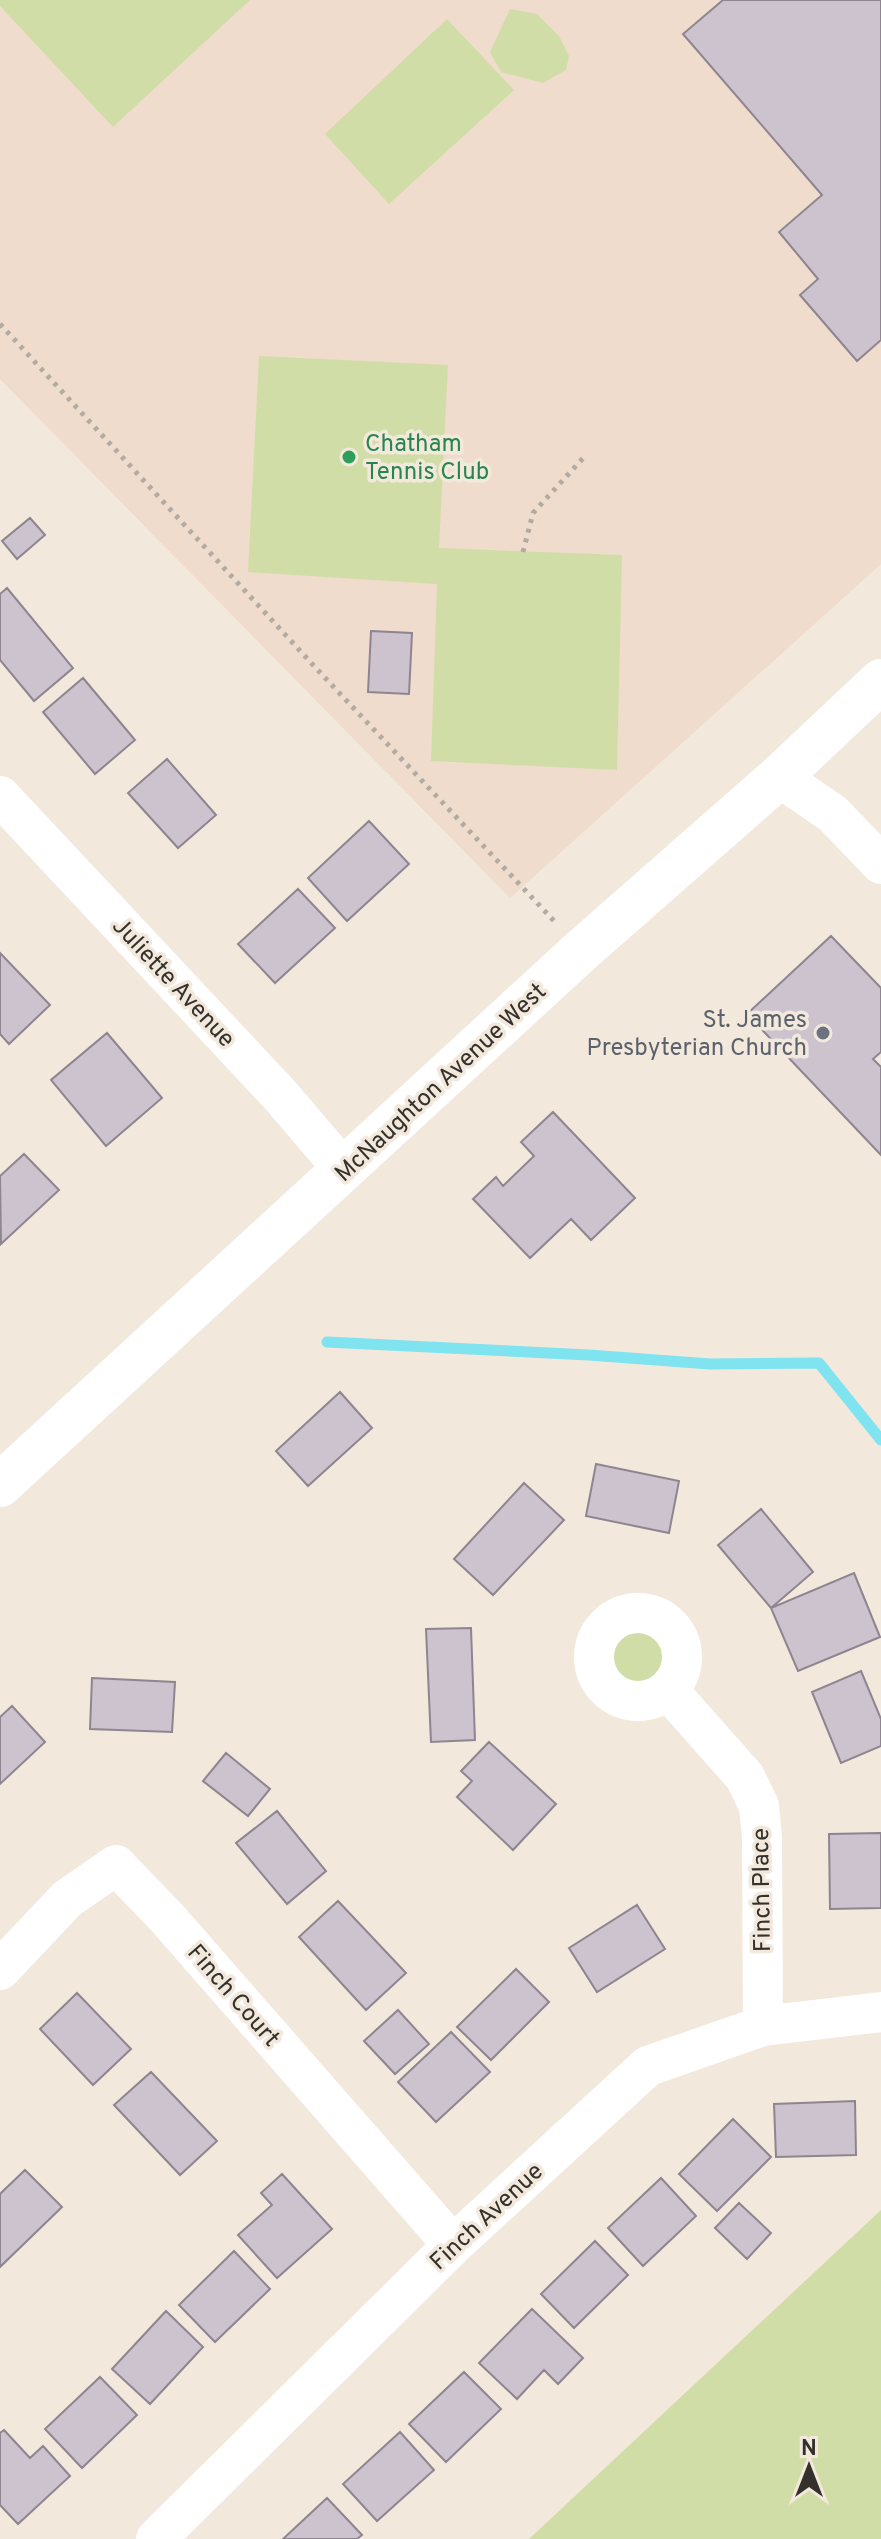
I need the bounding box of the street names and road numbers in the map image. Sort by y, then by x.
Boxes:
street label: Juliette Avenue [105,912,240,1055]
street label: McNaughton Avenue West [329,978,553,1189]
street label: Finch Place [747,1828,779,1952]
street label: Finch Court [180,1939,285,2054]
street label: Finch Avenue [425,2157,550,2277]

